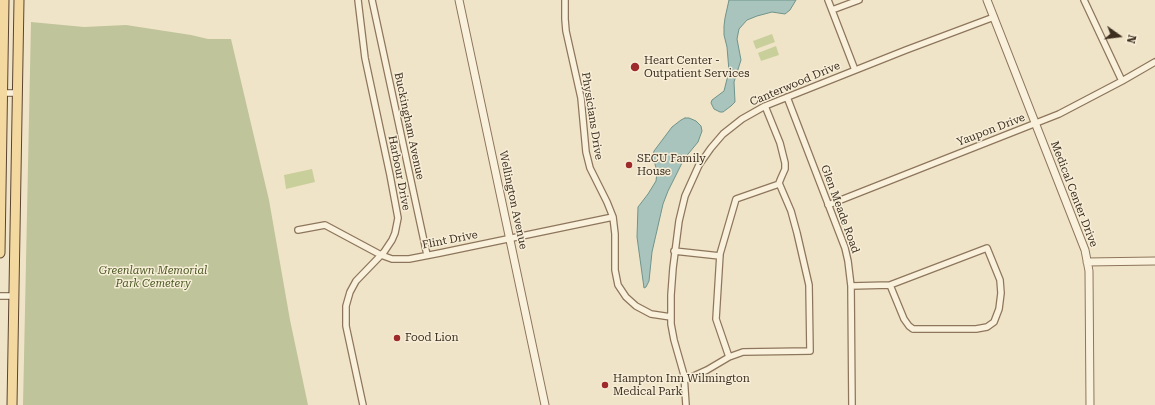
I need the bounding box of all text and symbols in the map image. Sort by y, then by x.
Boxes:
north arrow [1099,16,1139,56]
text: N [1124,33,1138,45]
place label: Heart Center - Outpatient Services [644,54,749,80]
street label: Canterwood Drive [748,59,842,109]
marker: Heart Center - Outpatient Services [629,61,641,73]
street label: Buckingham Avenue [391,71,427,181]
street label: Physicians Drive [579,71,605,161]
street label: Yaupon Drive [955,111,1027,149]
street label: Harbour Drive [385,134,413,212]
street label: Medical Center Drive [1048,139,1100,249]
street label: Wellington Avenue [496,149,530,251]
place label: SECU Family House [637,152,706,178]
marker: SECU Family House [624,160,634,170]
street label: Glen Meade Road [818,163,862,255]
street label: Flint Drive [421,228,479,252]
park label: Greenlawn Memorial Park Cemetery [99,264,207,290]
place label: Food Lion [405,331,459,345]
marker: Food Lion [392,333,402,343]
place label: Hampton Inn Wilmington Medical Park [613,372,750,398]
marker: Hampton Inn Wilmington Medical Park [600,380,610,390]

